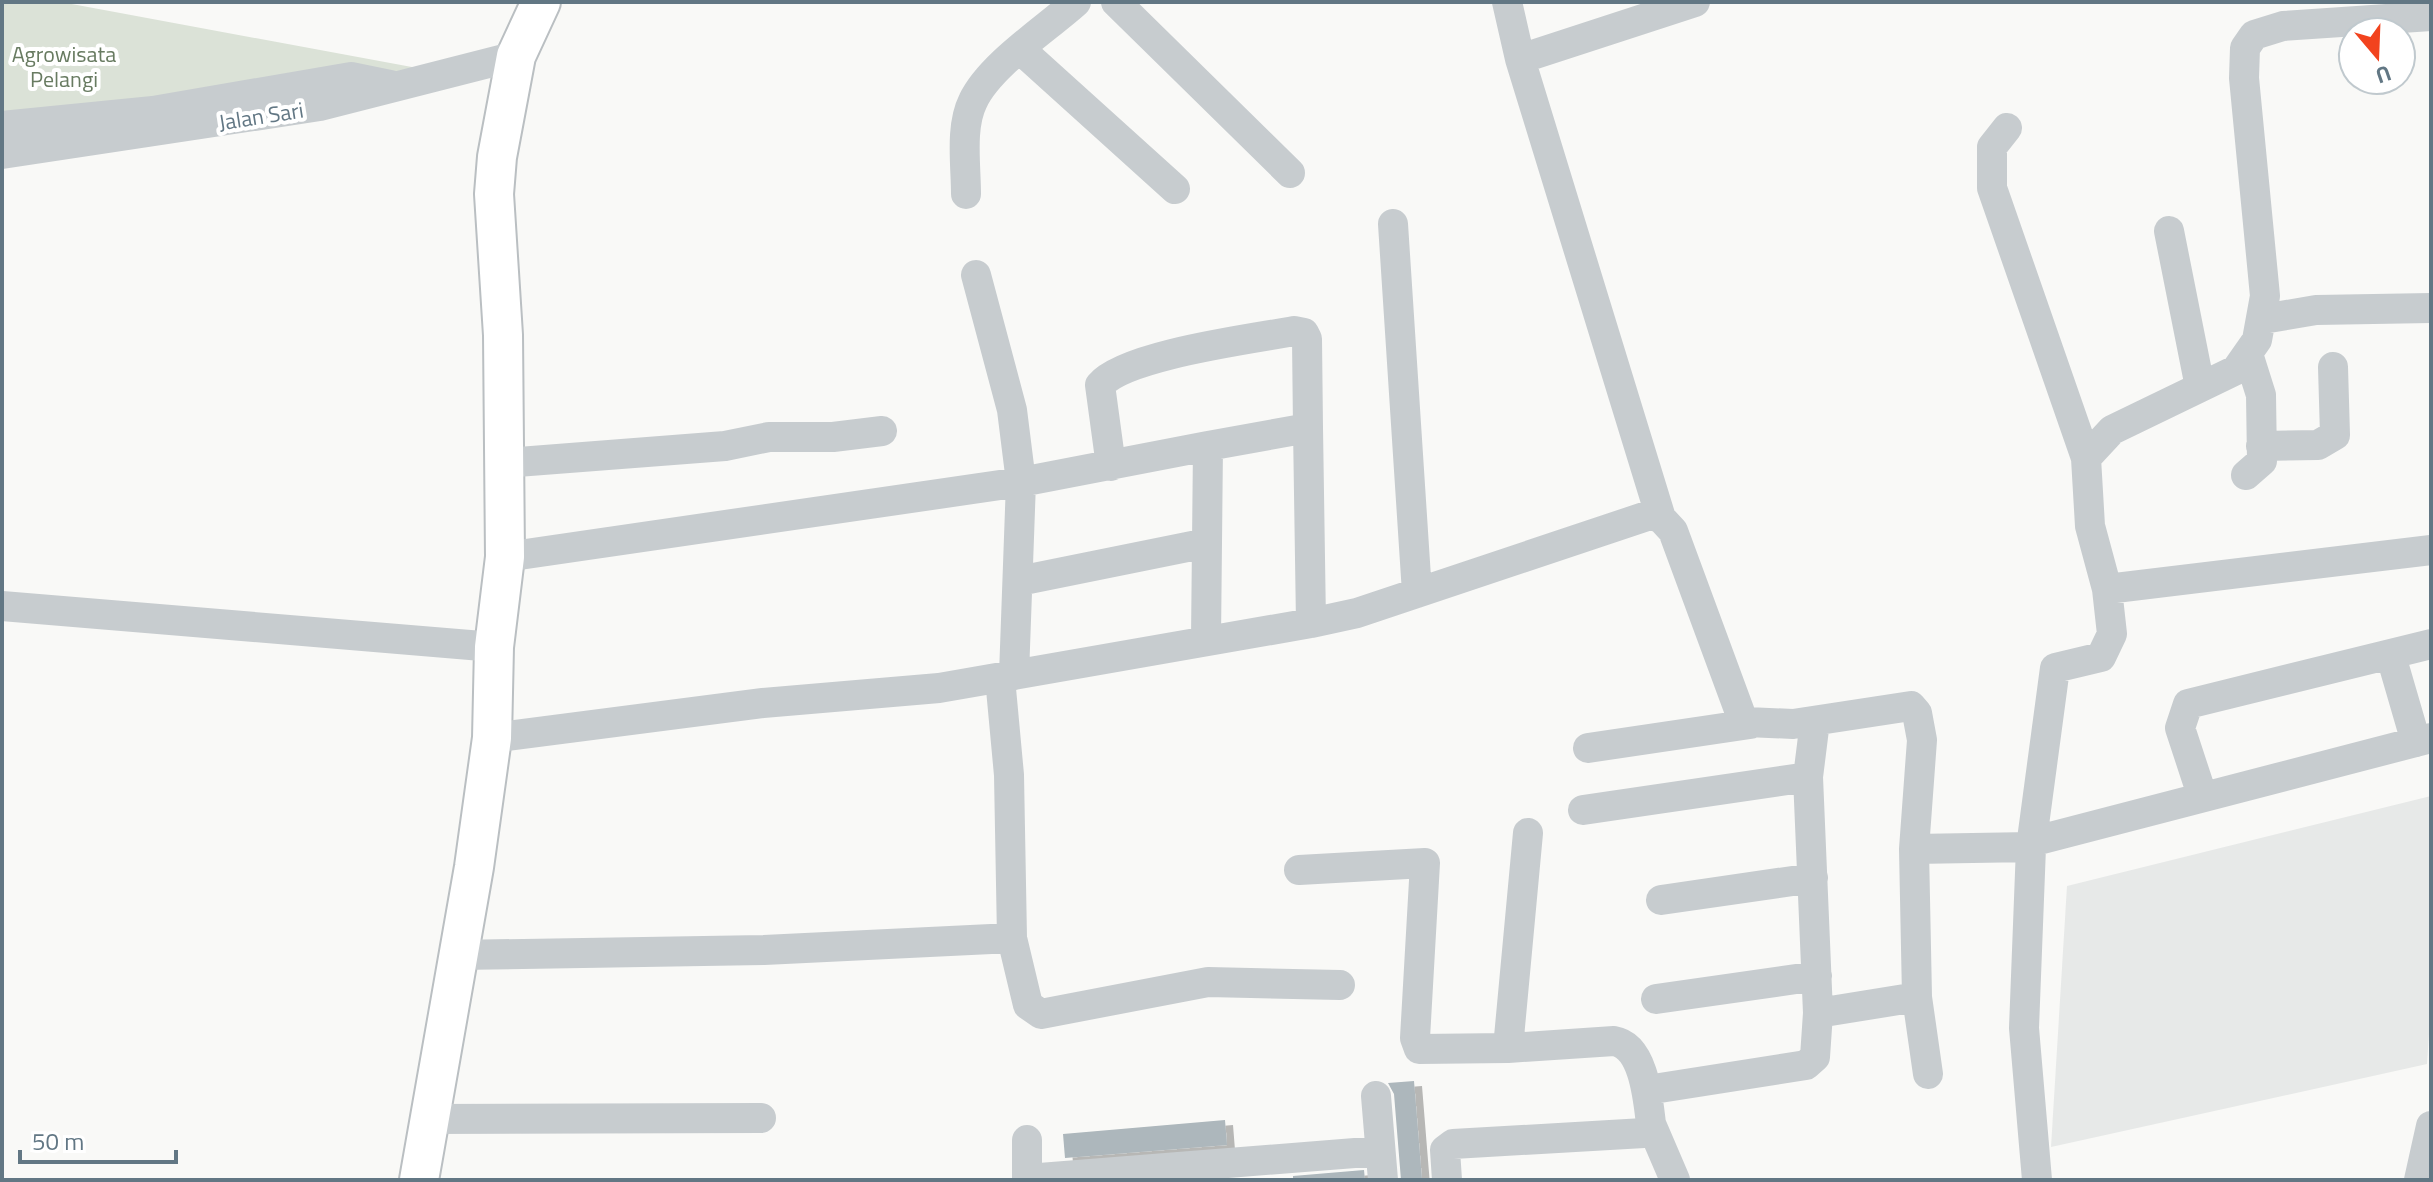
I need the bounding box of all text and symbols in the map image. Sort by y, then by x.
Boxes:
north arrow [2337,16,2417,96]
park label: Agrowisata Pelangi [12,37,116,96]
text: U [2371,56,2396,93]
street label: Jalan Sari [216,93,306,139]
scale bar [20,1114,176,1164]
text: 50 m [32,1123,84,1159]

